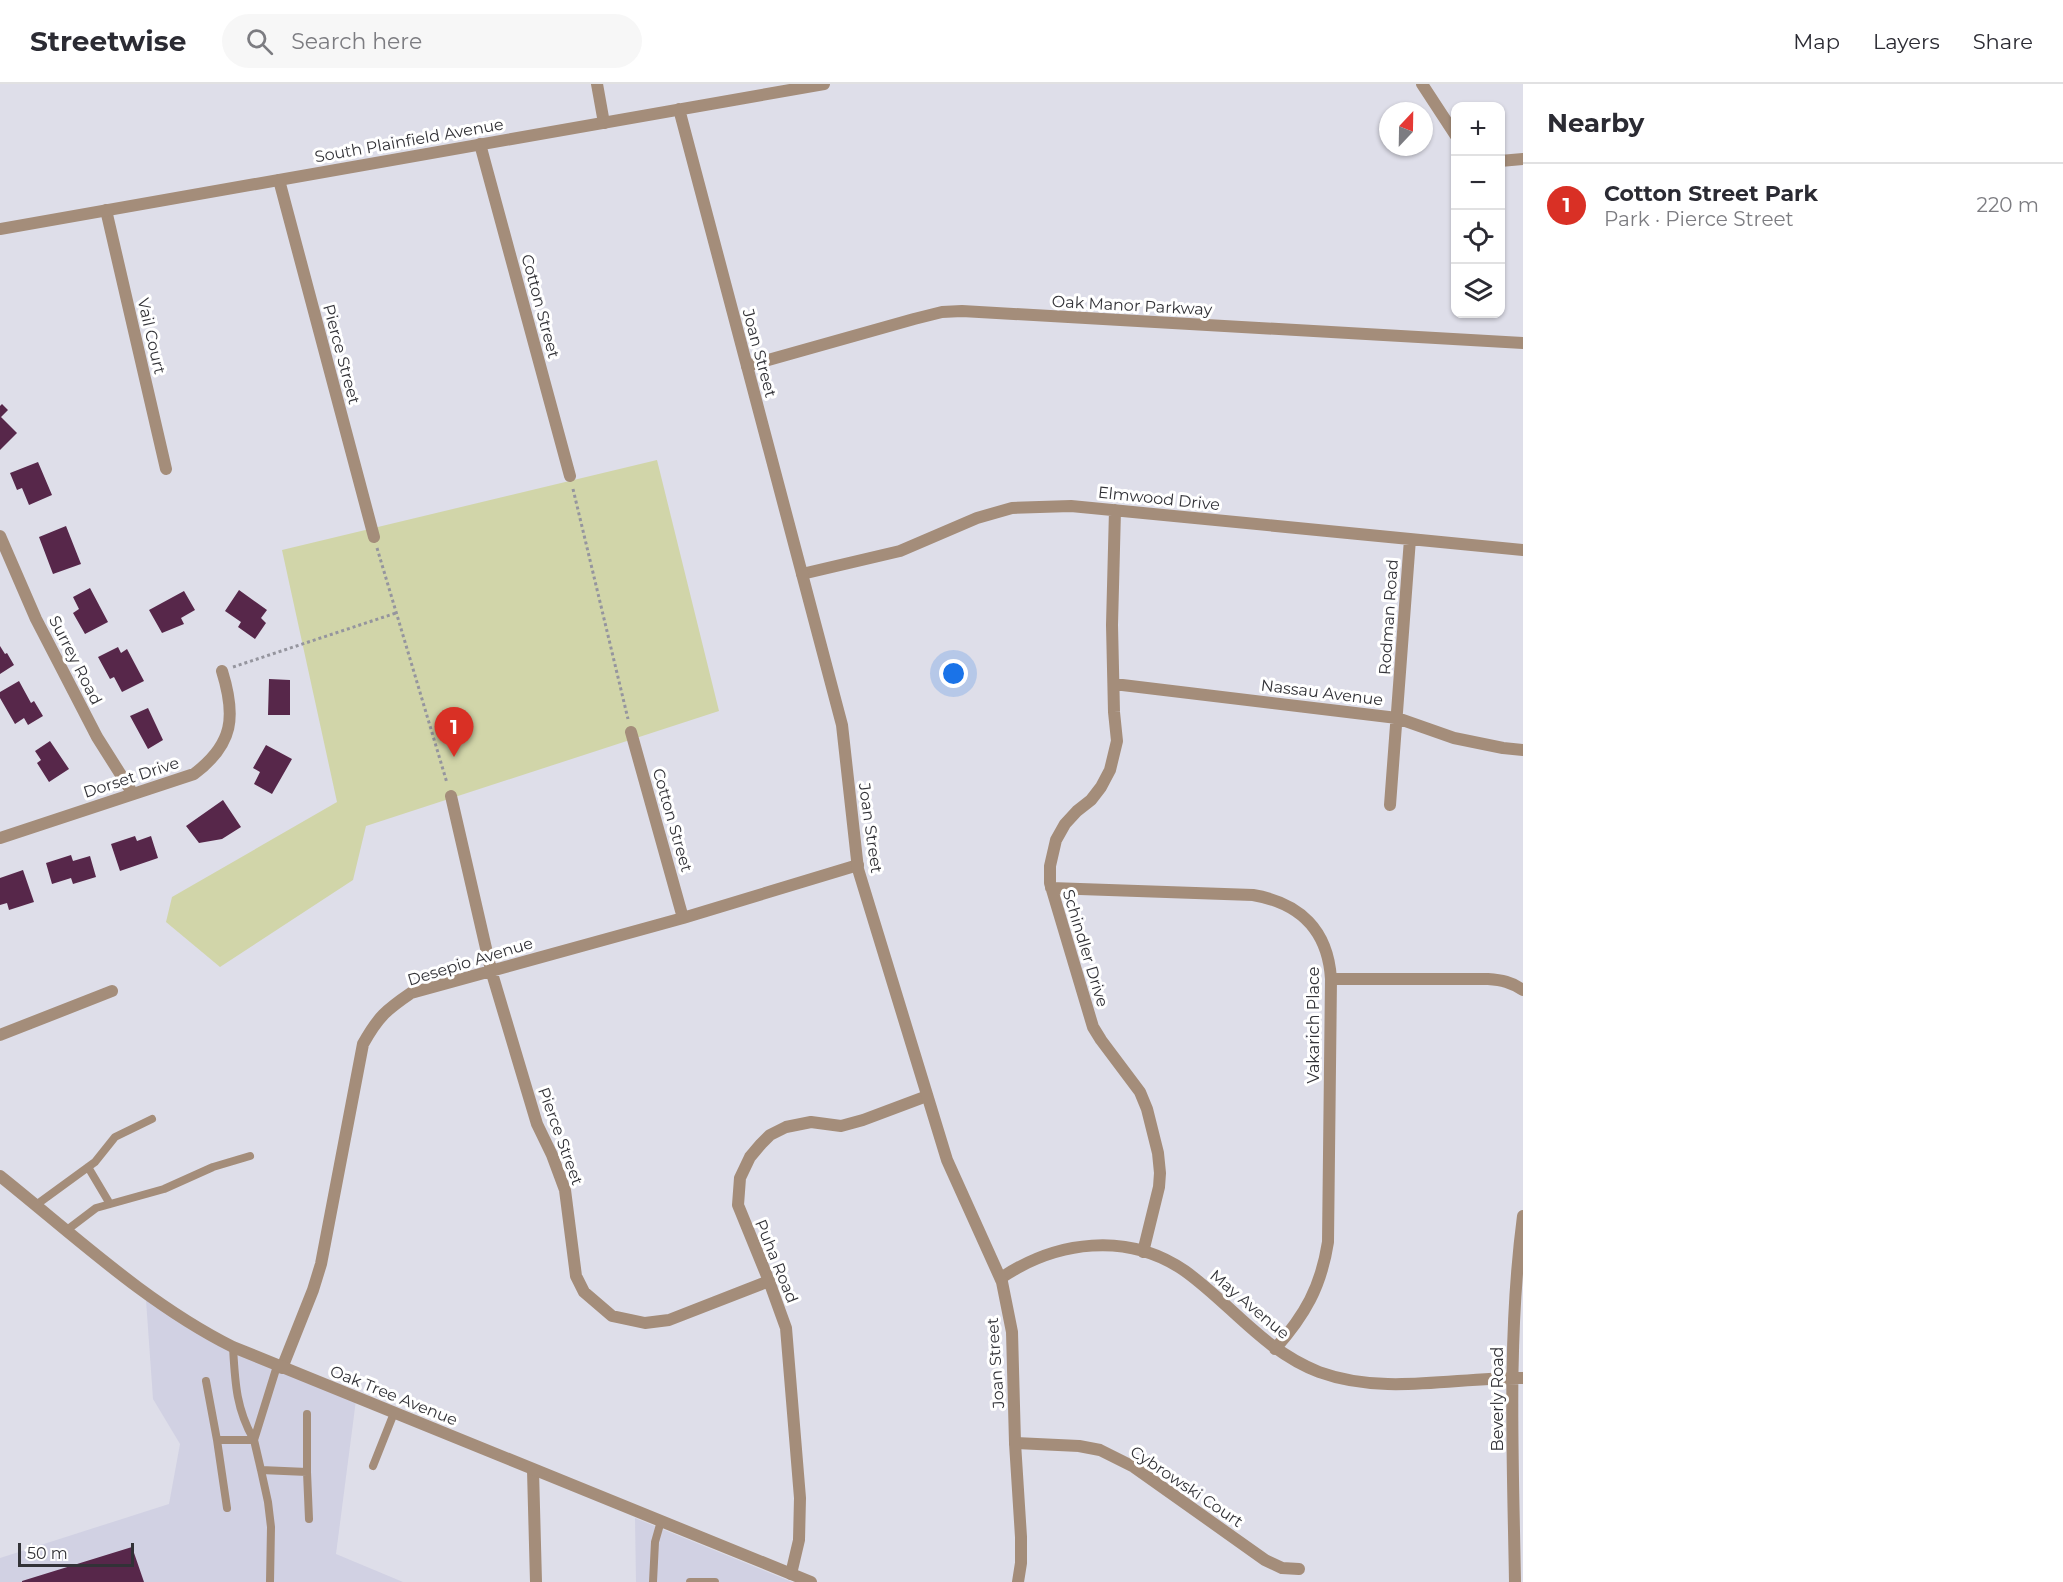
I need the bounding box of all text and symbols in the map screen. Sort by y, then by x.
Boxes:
search box [222,14,642,68]
text: Streetwise [30,24,186,58]
icon: search [243,25,276,58]
text: Search here [291,28,422,55]
text: Map [1793,29,1840,54]
text: Layers [1873,29,1940,54]
text: Share [1973,29,2033,54]
north arrow [1379,102,1433,156]
map controls [1451,102,1505,318]
button: + [1451,102,1505,156]
text: Nearby [1547,107,1644,139]
street label: South Plainfield Avenue [313,114,505,166]
button: − [1451,156,1505,210]
text: Cotton Street Park [1604,180,1818,207]
text: 1 [1563,193,1570,217]
text: 220 m [1977,193,2039,217]
text: Park · Pierce Street [1604,207,1794,231]
button: locate [1451,210,1505,264]
street label: Cotton Street [518,252,564,361]
button: layers [1451,264,1505,318]
street label: Oak Manor Parkway [1051,292,1213,319]
street label: Vail Court [134,296,170,376]
street label: Pierce Street [319,302,364,407]
street label: Joan Street [738,306,781,400]
street label: Elmwood Drive [1097,483,1221,514]
street label: Rodman Road [1375,559,1402,675]
street label: Surrey Road [45,613,106,708]
your location [939,659,968,688]
street label: Nassau Avenue [1260,676,1384,709]
pin: 1 [434,708,474,757]
street label: Dorset Drive [81,753,182,802]
street label: Cotton Street [649,766,697,875]
street label: Joan Street [855,781,886,875]
street label: Schindler Drive [1059,887,1112,1009]
street label: Desepio Avenue [405,933,535,990]
street label: Vakarich Place [1304,967,1323,1083]
street label: Pierce Street [534,1085,587,1188]
street label: Puha Road [751,1217,802,1306]
street label: May Avenue [1206,1266,1293,1343]
street label: Joan Street [983,1317,1008,1410]
street label: Beverly Road [1488,1347,1507,1451]
street label: Oak Tree Avenue [327,1361,460,1430]
street label: Cybrowski Court [1127,1442,1247,1531]
scale bar [18,1540,134,1568]
text: 50 m [27,1544,68,1563]

